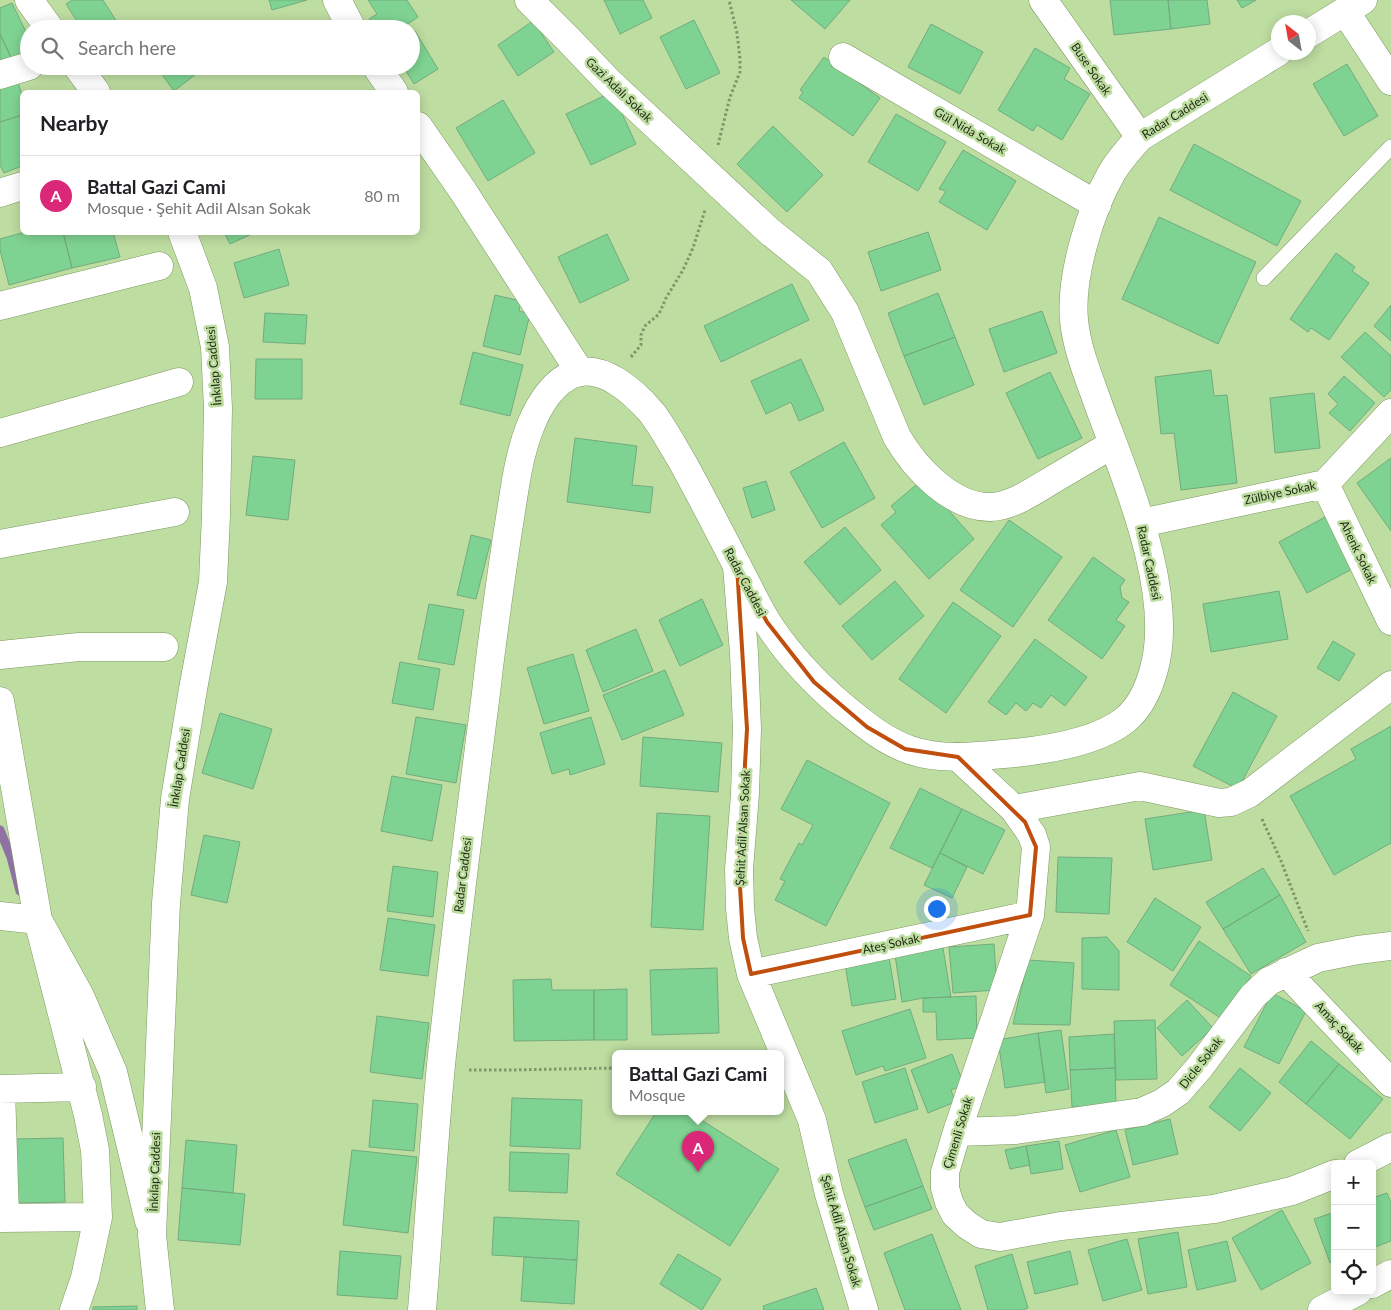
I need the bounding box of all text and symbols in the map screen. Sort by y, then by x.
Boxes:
north arrow [1271,15,1316,60]
search box [20,20,420,75]
icon: search [38,34,66,62]
text: Search here [78,36,176,59]
street label: Buse Sokak [1068,40,1115,98]
street label: Gazi Adalı Sokak [583,54,656,126]
street label: Radar Caddesi [1139,89,1211,142]
street label: Gül Nida Sokak [932,104,1010,158]
text: Nearby [40,110,108,135]
text: Battal Gazi Cami [87,175,226,198]
text: A [50,186,62,205]
text: 80 m [364,186,400,205]
text: Mosque · Şehit Adil Alsan Sokak [87,198,311,217]
street label: İnkılap Caddesi [203,326,224,406]
street label: Zülbiye Sokak [1243,477,1318,507]
street label: Ahenk Sokak [1337,518,1381,587]
street label: Radar Caddesi [1134,525,1165,601]
street label: Radar Caddesi [721,545,770,619]
street label: İnkılap Caddesi [166,727,193,808]
street label: Şehit Adil Alsan Sokak [732,769,753,886]
street label: Radar Caddesi [450,837,475,913]
your location [924,896,950,922]
street label: Ateş Sokak [861,930,922,957]
street label: Amaç Sokak [1312,998,1367,1056]
street label: Dicle Sokak [1176,1033,1226,1091]
popup [612,1050,784,1115]
text: Battal Gazi Cami [629,1062,767,1085]
text: Mosque [629,1085,686,1104]
street label: Çimenli Sokak [940,1094,976,1170]
pin: A [682,1131,714,1172]
street label: İnkılap Caddesi [146,1132,163,1212]
map controls [1331,1160,1376,1295]
button: + [1331,1160,1376,1205]
street label: Şehit Adil Alsan Sokak [818,1173,865,1289]
button: − [1331,1205,1376,1250]
button: locate [1331,1250,1376,1295]

